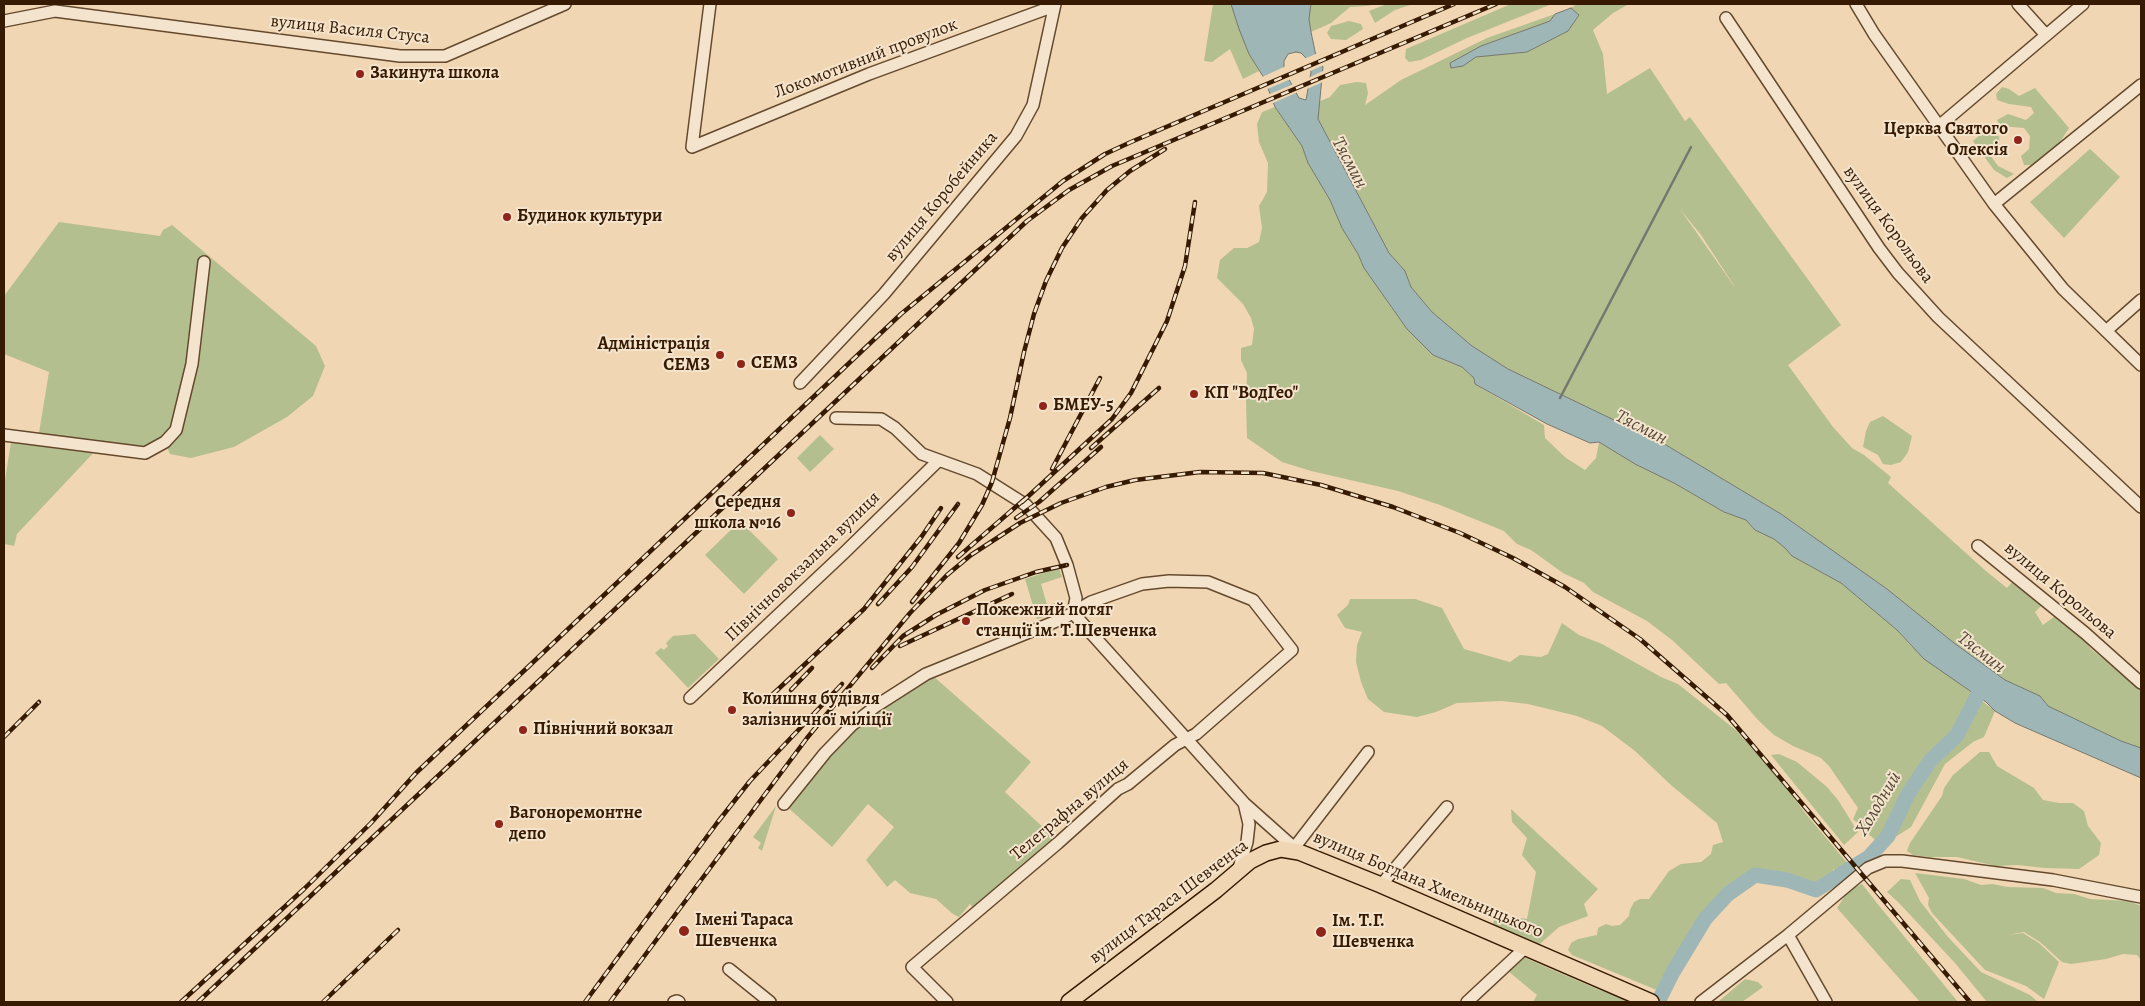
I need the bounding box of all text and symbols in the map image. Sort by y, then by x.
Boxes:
street label: вулиця Василя Стуса [269,11,431,49]
street label: Локомотивний провулок [771,14,961,104]
place label: Закинута школа [370,63,499,85]
marker: Закинута школа [354,68,366,80]
place label: Церква Святого Олексія [1884,119,2008,162]
street label: вулиця Коробейника [881,127,1003,267]
water label: Тясмин [1326,133,1372,193]
marker: Церква Святого Олексія [2012,134,2024,146]
street label: вулиця Корольова [1838,162,1938,288]
place label: Будинок культури [517,206,662,228]
marker: Будинок культури [501,211,513,223]
place label: Адміністрація СЕМЗ [597,334,710,376]
marker: Адміністрація СЕМЗ [714,349,726,361]
place label: СЕМЗ [751,353,798,375]
marker: СЕМЗ [735,358,747,370]
place label: КП "ВодГео" [1204,383,1298,405]
marker: КП "ВодГео" [1188,388,1200,400]
place label: БМЕУ-5 [1053,395,1114,417]
marker: БМЕУ-5 [1037,400,1049,412]
water label: Тясмин [1611,405,1671,451]
street label: Північновокзальна вулиця [721,487,885,647]
place label: Середня школа №16 [694,492,781,534]
marker: Середня школа №16 [785,507,797,519]
street label: вулиця Корольова [1999,538,2121,644]
place label: Пожежний потяг станції ім. Т.Шевченка [976,600,1157,642]
marker: Пожежний потяг станції ім. Т.Шевченка [960,615,972,627]
water label: Тясмин [1952,627,2010,679]
place label: Колишня будівля залізничної міліції [742,689,892,732]
marker: Колишня будівля залізничної міліції [726,704,738,716]
place label: Північний вокзал [533,719,673,741]
marker: Північний вокзал [517,724,529,736]
street label: Телеграфна вулиця [1007,754,1133,866]
water label: Холодний [1851,768,1907,840]
place label: Вагоноремонтне депо [509,803,642,846]
marker: Вагоноремонтне депо [493,818,505,830]
street label: вулиця Богдана Хмельницького [1310,827,1546,943]
street label: вулиця Тараса Шевченка [1085,835,1253,969]
place label: Імені Тараса Шевченка [695,910,793,952]
place label: Ім. Т.Г. Шевченка [1332,911,1414,954]
marker: Імені Тараса Шевченка [677,924,691,938]
marker: Ім. Т.Г. Шевченка [1314,925,1328,939]

